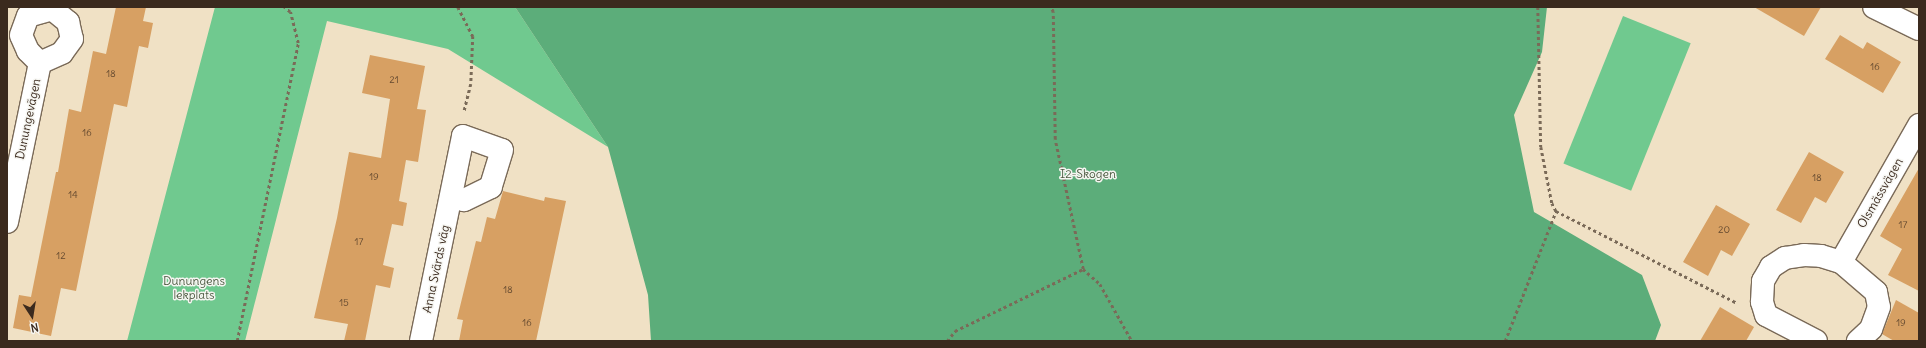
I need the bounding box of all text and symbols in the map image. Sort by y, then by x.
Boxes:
house number: 16 [1870,61,1880,73]
house number: 18 [106,68,116,80]
house number: 21 [389,74,399,86]
street label: Dunungevägen [12,77,44,161]
house number: 16 [82,127,92,139]
street label: Olsmässvägen [1854,155,1906,231]
park label: I2-Skogen [1060,167,1116,181]
house number: 19 [369,171,379,183]
house number: 18 [1812,172,1822,184]
house number: 14 [68,189,78,201]
house number: 17 [1899,219,1907,231]
street label: Anna Svärds väg [420,224,452,314]
house number: 20 [1718,224,1730,236]
house number: 17 [355,236,363,248]
house number: 12 [56,250,66,262]
park label: Dunungens lekplats [163,274,225,302]
house number: 18 [503,284,513,296]
north arrow [12,296,52,336]
house number: 15 [339,297,349,309]
house number: 16 [522,317,532,329]
house number: 19 [1896,317,1906,329]
text: N [29,320,40,335]

